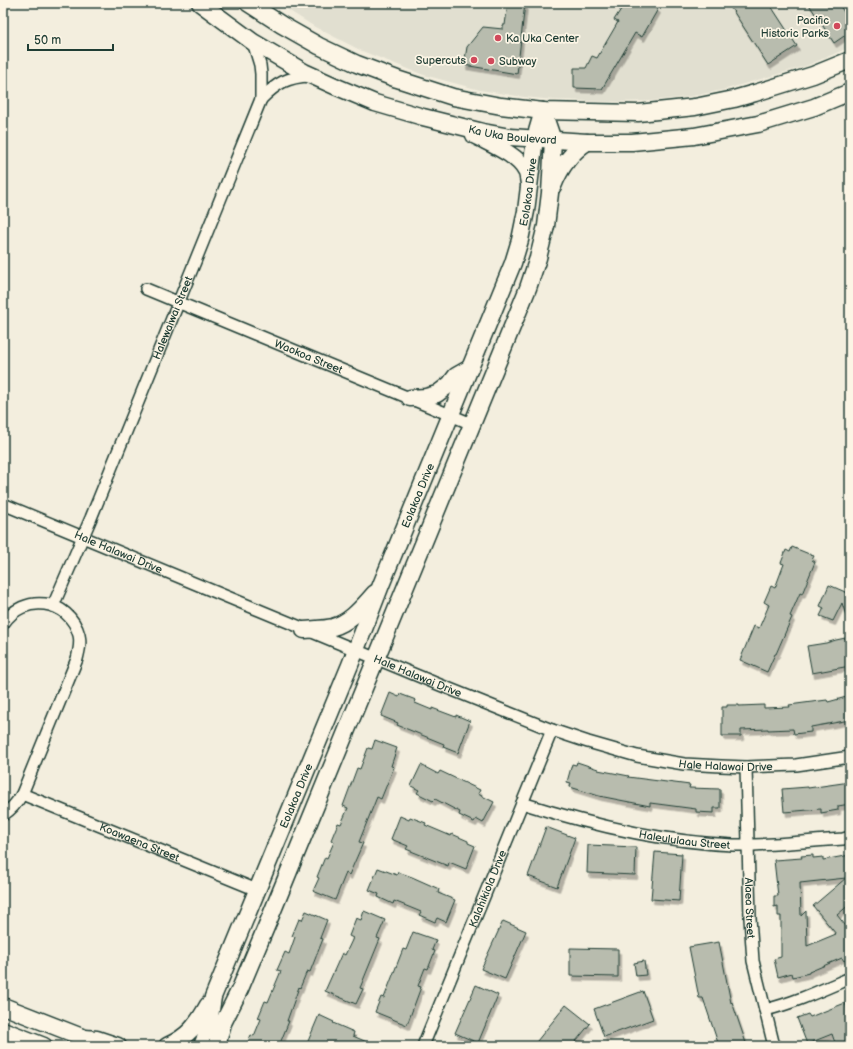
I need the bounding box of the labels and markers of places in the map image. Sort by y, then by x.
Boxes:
place label: Pacific Historic Parks [761,14,830,40]
marker: Pacific Historic Parks [832,21,842,31]
place label: Ka Uka Center [506,32,580,45]
marker: Ka Uka Center [493,33,503,43]
place label: Supercuts [416,54,467,67]
marker: Supercuts [469,55,479,65]
place label: Subway [499,55,536,68]
marker: Subway [486,56,496,66]

